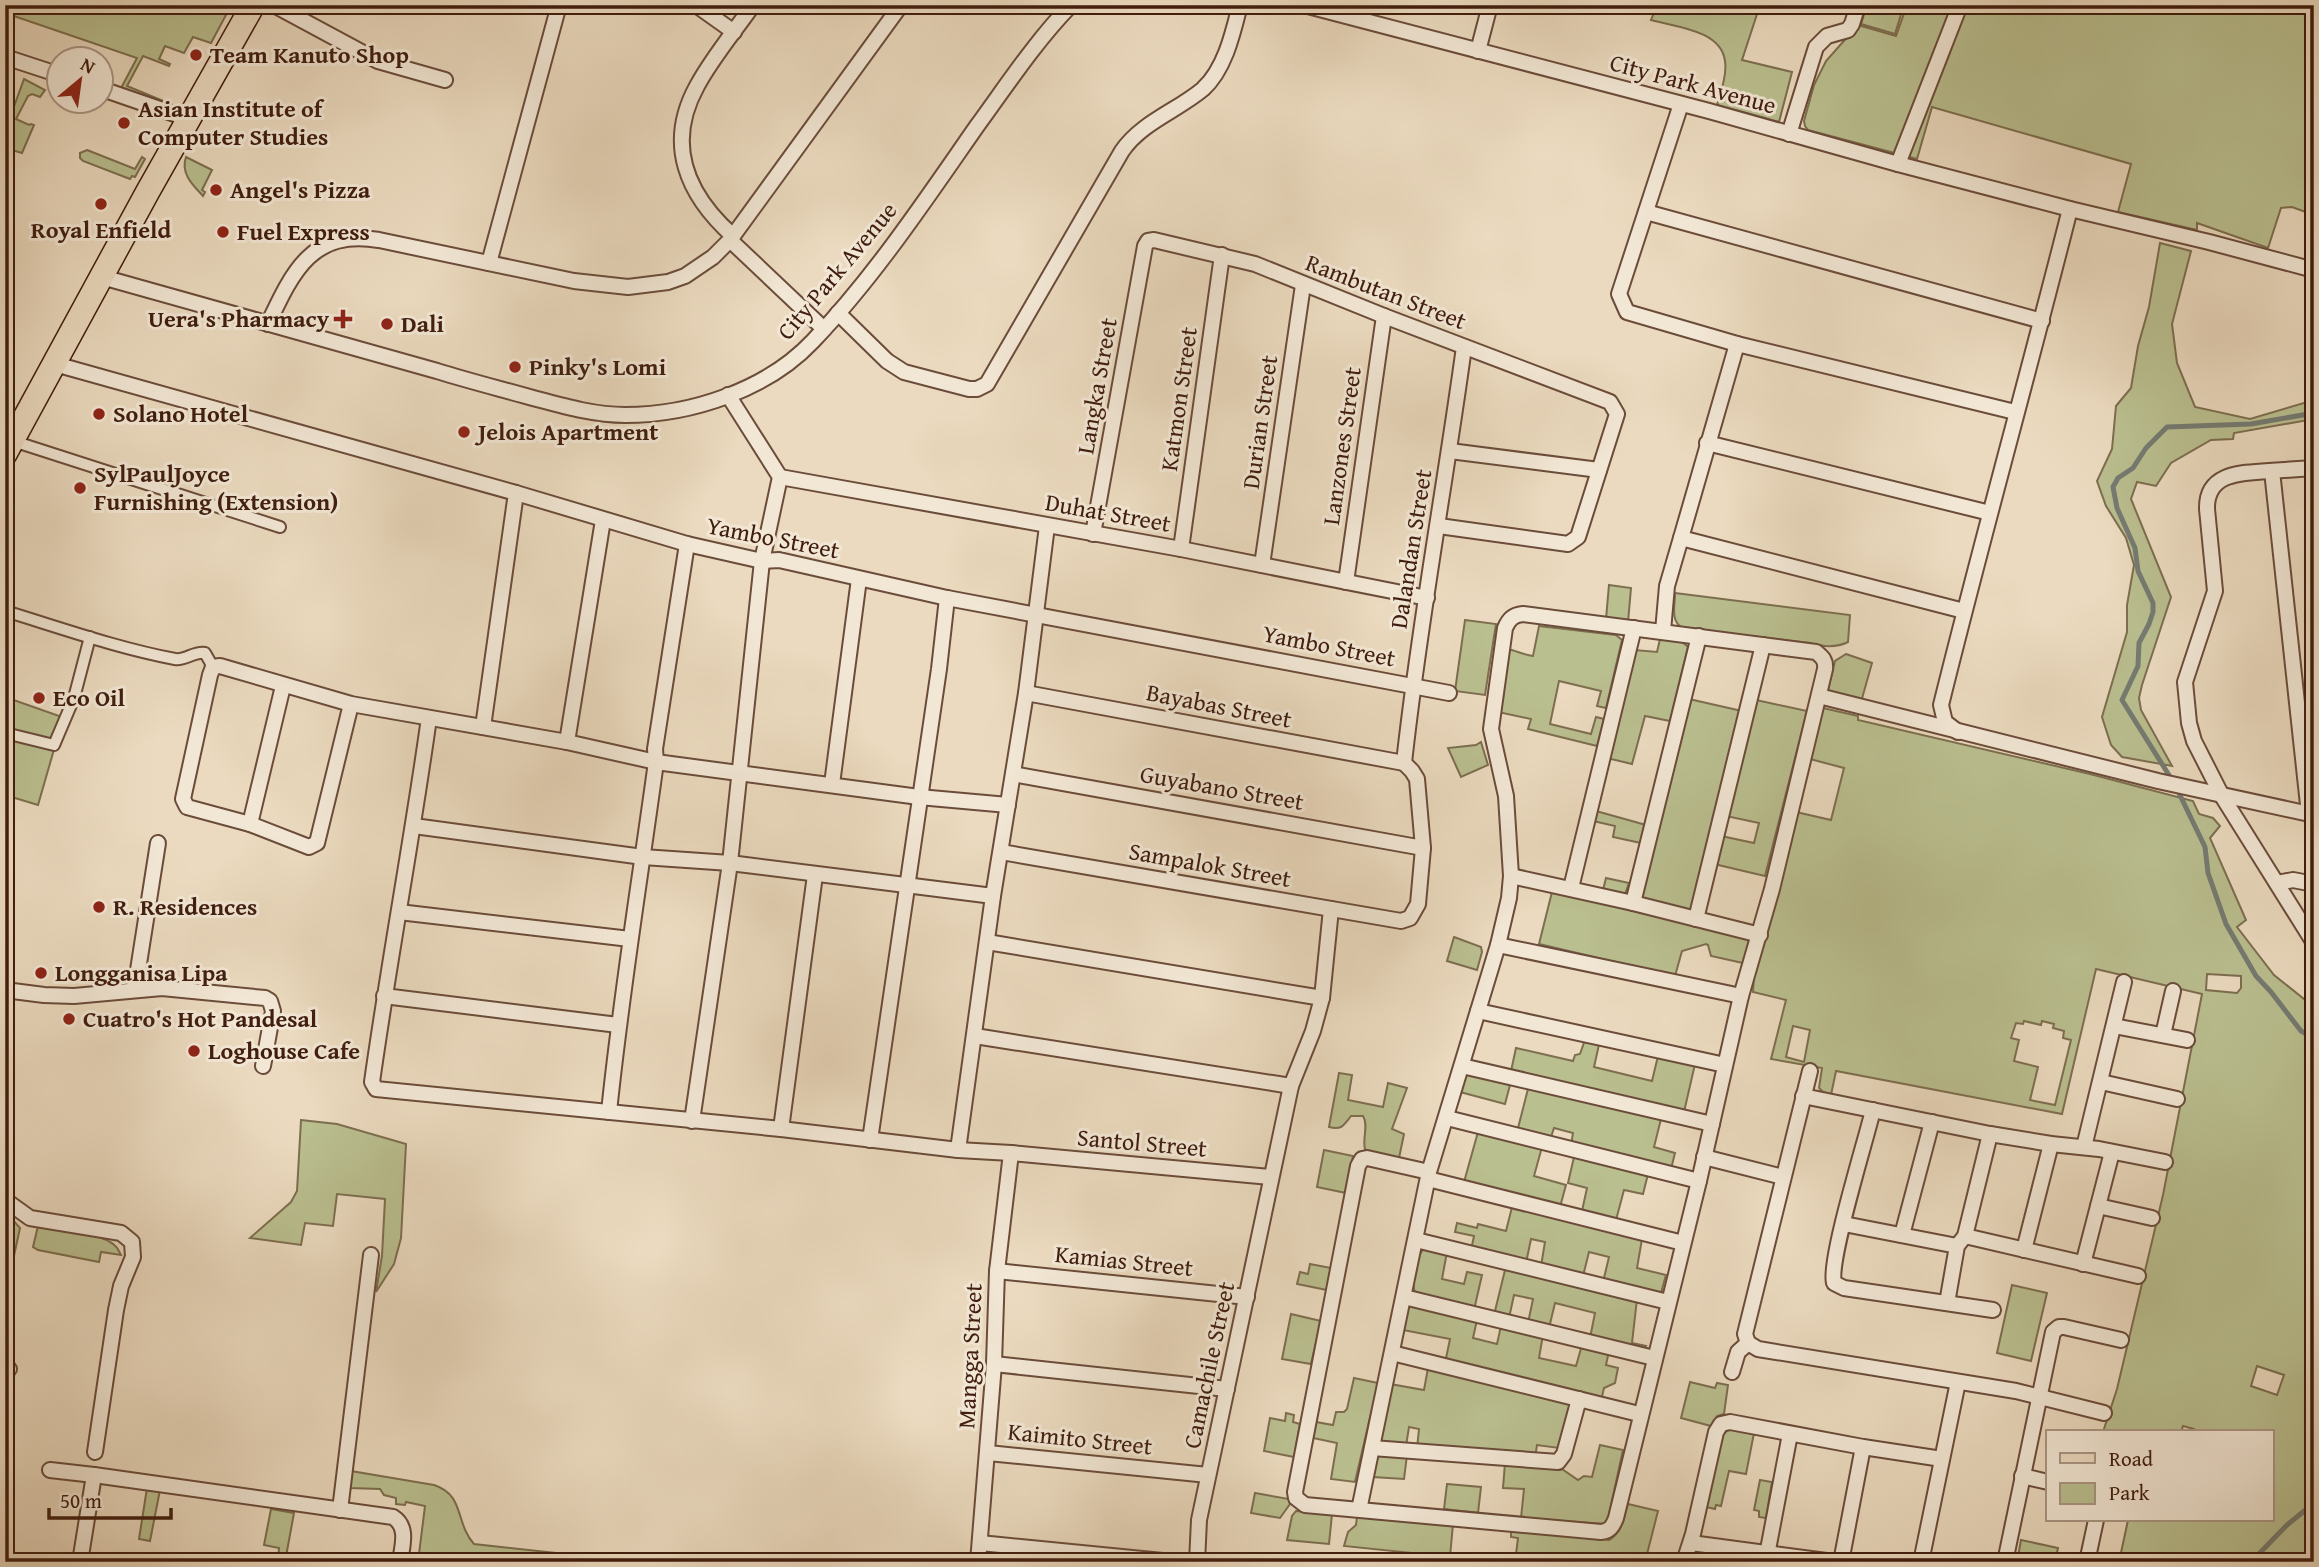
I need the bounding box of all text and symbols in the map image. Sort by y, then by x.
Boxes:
place label: Team Kanuto Shop [210,37,409,72]
street label: City Park Avenue [1606,45,1780,123]
north arrow [46,46,116,116]
marker: Team Kanuto Shop [188,47,204,63]
text: N [76,50,101,81]
place label: Asian Institute of Computer Studies [138,91,328,154]
marker: Asian Institute of Computer Studies [116,115,132,131]
place label: Angel's Pizza [230,172,371,207]
marker: Angel's Pizza [208,182,224,198]
street label: City Park Avenue [768,194,905,347]
marker: Royal Enfield [93,196,109,212]
place label: Royal Enfield [31,212,171,247]
place label: Fuel Express [237,214,370,249]
marker: Fuel Express [215,224,231,240]
street label: Rambutan Street [1301,245,1472,338]
place label: Uera's Pharmacy [148,301,330,336]
place label: Dali [401,306,444,341]
marker: Uera's Pharmacy [335,311,351,327]
street label: Langka Street [1067,314,1126,457]
marker: Dali [379,316,395,332]
street label: Katmon Street [1151,324,1206,473]
place label: Pinky's Lomi [529,349,666,384]
street label: Durian Street [1233,352,1286,491]
marker: Pinky's Lomi [507,359,523,375]
street label: Lanzones Street [1313,364,1370,527]
place label: Solano Hotel [113,396,249,431]
marker: Solano Hotel [91,406,107,422]
place label: Jelois Apartment [474,414,658,449]
marker: Jelois Apartment [456,424,472,440]
place label: SylPaulJoyce Furnishing (Extension) [94,456,338,519]
street label: Dalandan Street [1381,466,1440,631]
marker: SylPaulJoyce Furnishing (Extension) [72,480,88,496]
street label: Duhat Street [1043,484,1174,541]
street label: Yambo Street [704,507,843,568]
street label: Yambo Street [1260,615,1399,676]
street label: Bayabas Street [1144,674,1295,737]
place label: Eco Oil [53,680,126,715]
marker: Eco Oil [31,690,47,706]
street label: Guyabano Street [1138,756,1307,819]
street label: Sampalok Street [1126,833,1294,896]
place label: R. Residences [113,889,257,924]
marker: R. Residences [91,899,107,915]
place label: Longganisa Lipa [55,955,228,990]
marker: Longganisa Lipa [33,965,49,981]
place label: Cuatro's Hot Pandesal [83,1001,318,1036]
marker: Cuatro's Hot Pandesal [61,1011,77,1027]
place label: Loghouse Cafe [208,1033,360,1068]
marker: Loghouse Cafe [186,1043,202,1059]
street label: Santol Street [1076,1119,1209,1166]
street label: Kamias Street [1053,1236,1195,1285]
street label: Camachile Street [1174,1278,1243,1452]
street label: Mangga Street [948,1282,991,1430]
street label: Kaimito Street [1006,1414,1155,1464]
legend [2046,1430,2274,1522]
text: Road [2109,1443,2154,1474]
scale bar [49,1476,172,1520]
text: Park [2109,1477,2150,1508]
text: 50 m [60,1485,102,1516]

